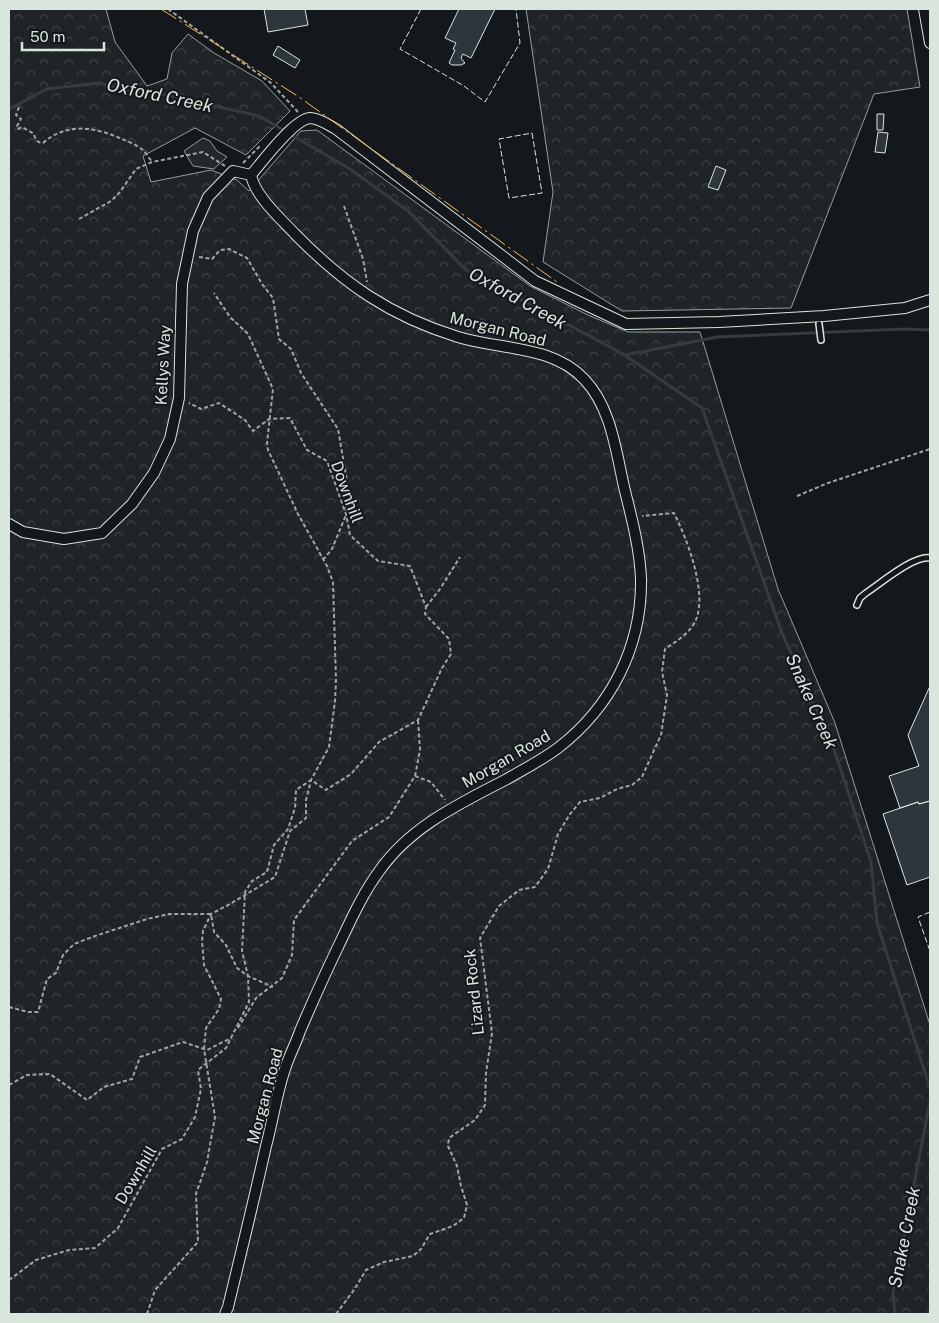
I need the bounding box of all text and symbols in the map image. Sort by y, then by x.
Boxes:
scale bar [22,20,105,52]
text: 50 m [30,28,65,45]
water label: Oxford Creek [105,74,215,117]
water label: Oxford Creek [466,263,571,333]
street label: Morgan Road [448,308,548,350]
street label: Kellys Way [151,324,175,406]
street label: Downhill [327,458,367,526]
water label: Snake Creek [782,650,843,752]
street label: Morgan Road [459,726,553,792]
street label: Lizard Rock [460,948,488,1036]
street label: Morgan Road [243,1046,287,1146]
street label: Downhill [111,1142,161,1208]
water label: Snake Creek [884,1184,924,1289]

